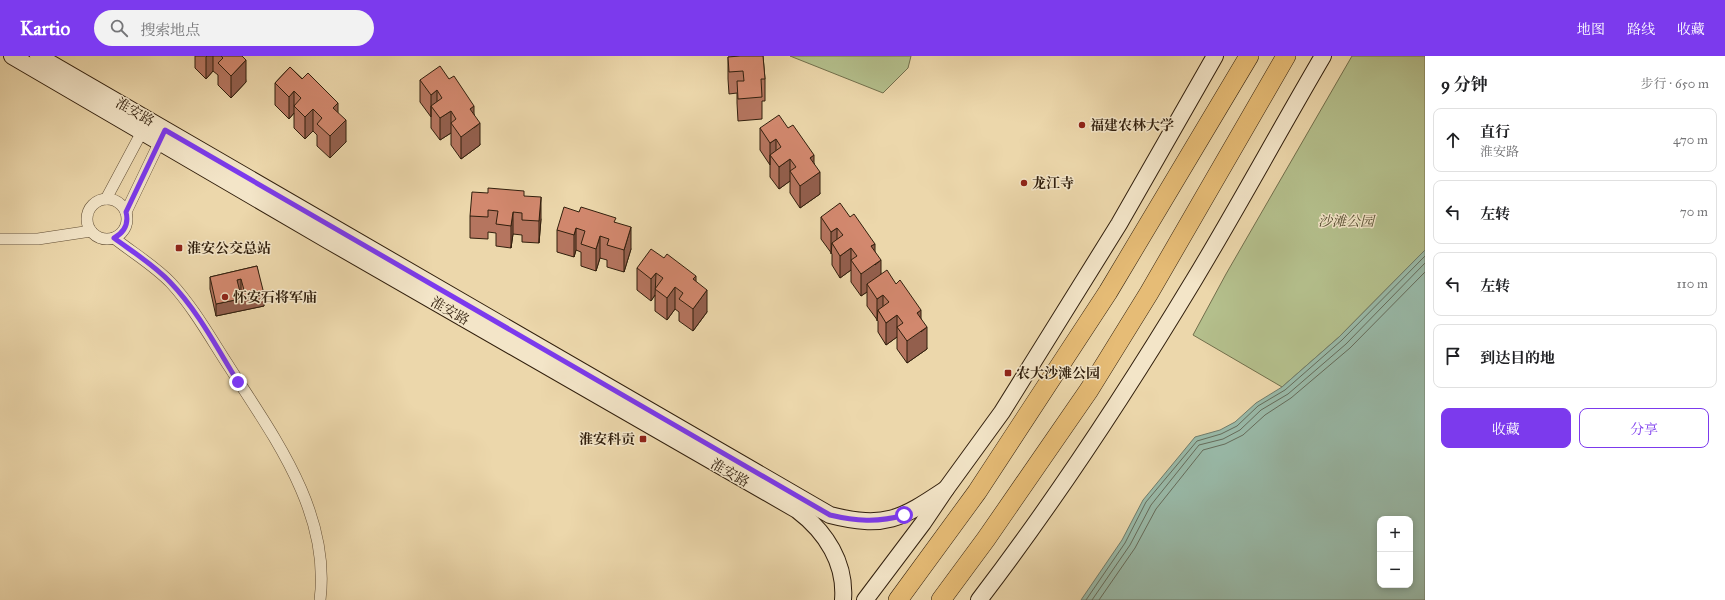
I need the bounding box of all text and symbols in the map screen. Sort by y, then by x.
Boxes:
search box [94,10,374,46]
text: Kartio [20,17,70,40]
icon: search [108,17,130,39]
text: 搜索地点 [140,21,200,39]
text: 地图 [1577,21,1605,38]
text: 路线 [1627,21,1655,38]
text: 收藏 [1677,21,1705,38]
text: 9 分钟 [1441,74,1488,95]
text: 步行 · 650 m [1641,76,1709,92]
street label: 淮安路 [113,94,157,130]
place label: 福建农林大学 [1090,117,1174,134]
marker: 福建农林大学 [1077,120,1087,130]
text: 直行 [1480,123,1510,141]
icon: ahead [1442,129,1464,151]
text: 470 m [1673,132,1708,148]
text: 淮安路 [1480,144,1519,160]
place label: 龙江寺 [1032,175,1074,192]
marker: 龙江寺 [1019,178,1029,188]
icon: left [1442,201,1464,223]
text: 70 m [1680,204,1708,220]
text: 左转 [1480,205,1510,223]
park label: 沙滩公园 [1318,213,1376,230]
place label: 淮安公交总站 [187,240,271,257]
marker: 淮安公交总站 [174,243,184,253]
icon: left [1442,273,1464,295]
text: 110 m [1676,276,1708,292]
text: 左转 [1480,277,1510,295]
place label: 怀安石将军庙 [233,289,317,306]
marker: 怀安石将军庙 [220,292,230,302]
street label: 淮安路 [428,293,472,329]
icon: arrive [1442,345,1464,367]
text: 到达目的地 [1480,349,1555,367]
place label: 农大沙滩公园 [1016,365,1100,382]
marker: 农大沙滩公园 [1003,368,1013,378]
route end [229,373,247,391]
button: 收藏 [1441,408,1571,448]
button: 分享 [1579,408,1709,448]
place label: 淮安科贡 [579,431,635,448]
marker: 淮安科贡 [638,434,648,444]
street label: 淮安路 [708,455,752,491]
route start [895,506,913,524]
map controls [1377,516,1413,588]
button: + [1377,516,1413,552]
button: − [1377,552,1413,588]

